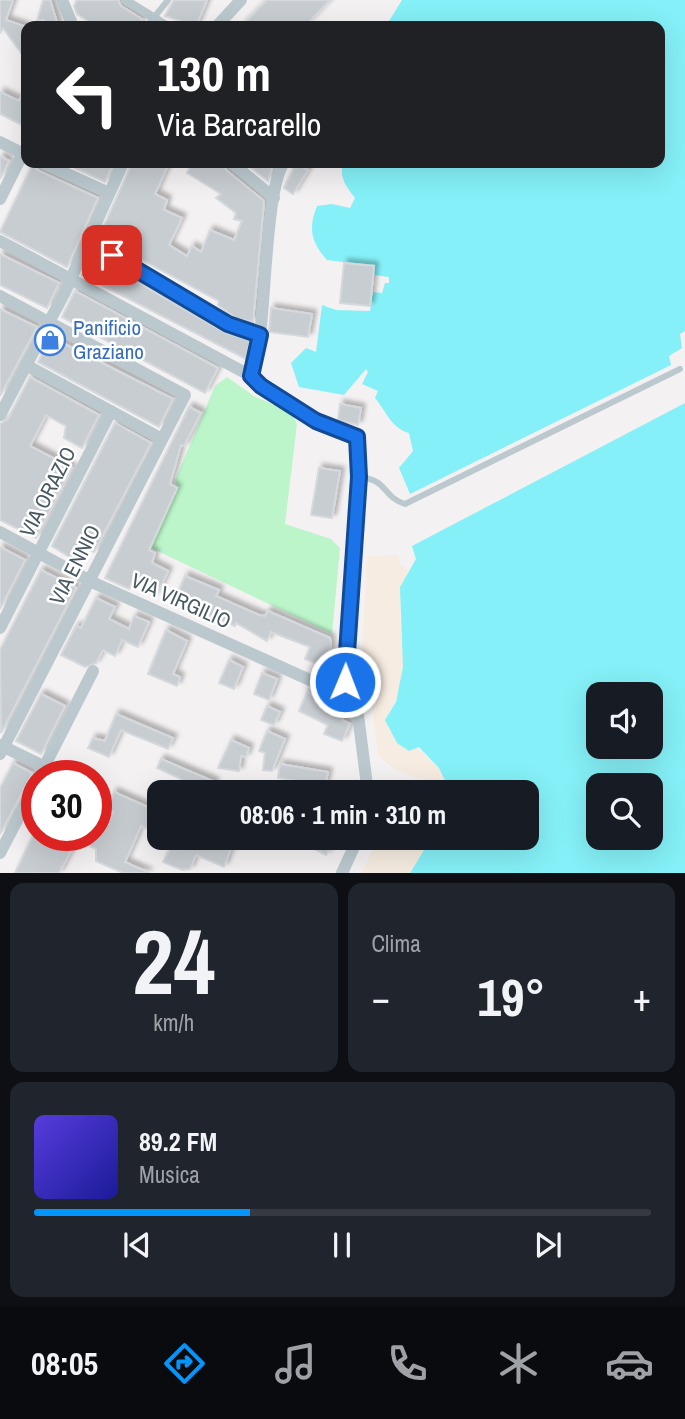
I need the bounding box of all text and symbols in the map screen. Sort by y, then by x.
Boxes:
text: 130 m [157,40,271,106]
icon: left [42,49,133,140]
text: Via Barcarello [157,103,321,146]
pin [82,225,142,285]
icon: arrive [93,236,131,274]
place label: Panificio Graziano [73,313,144,366]
shop icon: Panificio Graziano [33,323,67,357]
street label: VIA ORAZIO [12,442,83,542]
street label: VIA ENNIO [42,520,107,610]
street label: VIA VIRGILIO [127,566,236,635]
position arrow [308,645,382,719]
map controls [586,682,663,850]
button: sound [586,682,663,759]
speed limit sign: 30 [21,760,112,851]
button: search [586,773,663,850]
text: 08:06 · 1 min · 310 m [240,797,446,832]
text: 24 [132,900,215,1022]
text: Clima [372,928,421,959]
text: 19° [477,962,545,1032]
text: − [372,972,390,1023]
text: + [633,972,651,1023]
text: km/h [153,1007,194,1038]
text: 89.2 FM [139,1124,217,1159]
text: Musica [139,1159,200,1190]
icon: previous [118,1226,156,1264]
icon: pause [323,1226,361,1264]
icon: next [529,1226,567,1264]
icon: directions [160,1339,209,1388]
icon: music [271,1339,320,1388]
icon: phone [383,1339,432,1388]
icon: climate [494,1339,543,1388]
icon: car [605,1339,654,1388]
text: 08:05 [31,1342,98,1385]

